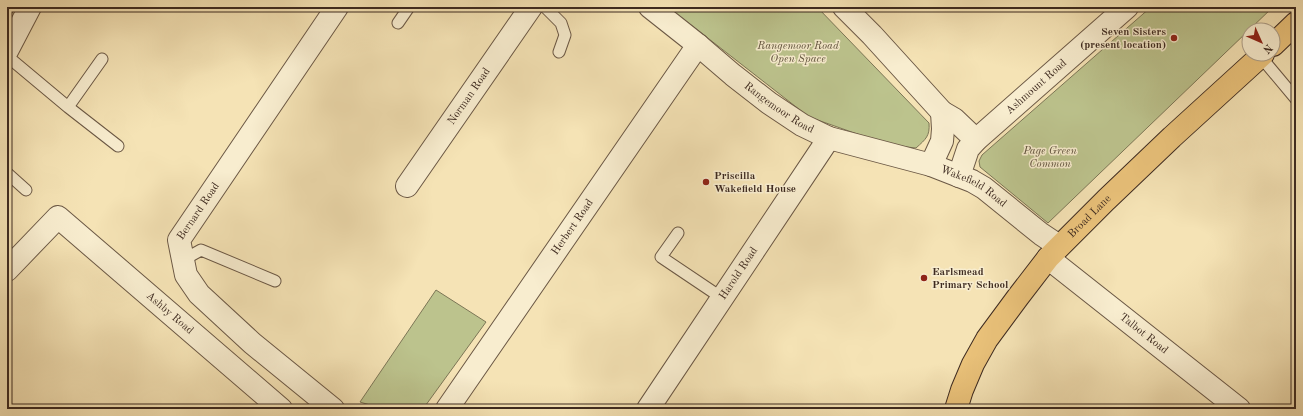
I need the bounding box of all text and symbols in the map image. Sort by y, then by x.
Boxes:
north arrow [1241,22,1281,62]
place label: Seven Sisters (present location) [1080,27,1166,51]
marker: Seven Sisters (present location) [1169,33,1179,43]
park label: Rangemoor Road Open Space [756,41,839,65]
text: N [1260,41,1274,55]
street label: Ashmount Road [1004,57,1069,116]
street label: Norman Road [446,66,493,127]
street label: Rangemoor Road [742,80,816,135]
park label: Page Green Common [1022,146,1078,170]
street label: Wakefield Road [939,164,1009,210]
place label: Priscilla Wakefield House [714,171,796,195]
marker: Priscilla Wakefield House [701,177,711,187]
street label: Bernard Road [175,181,222,242]
street label: Broad Lane [1066,193,1113,240]
street label: Herbert Road [549,197,596,257]
street label: Harold Road [717,245,760,302]
place label: Earlsmead Primary School [932,267,1009,291]
marker: Earlsmead Primary School [919,273,929,283]
street label: Ashby Road [144,290,196,337]
street label: Talbot Road [1117,311,1170,356]

